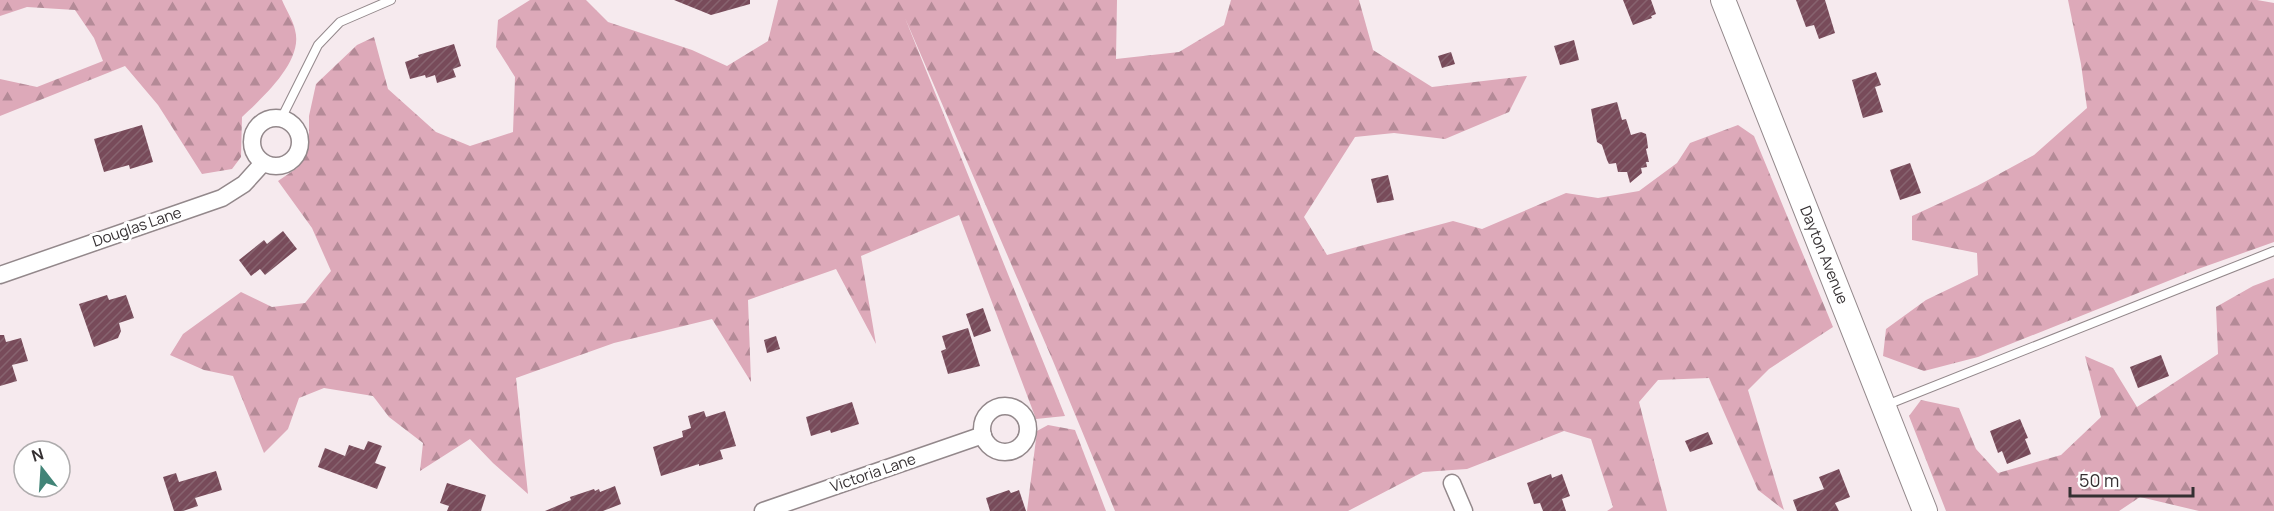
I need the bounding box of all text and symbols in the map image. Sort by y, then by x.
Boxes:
street label: Douglas Lane [89,201,184,252]
street label: Dayton Avenue [1795,203,1854,307]
north arrow [12,439,72,499]
text: N [29,442,46,467]
street label: Victoria Lane [827,448,919,497]
scale bar [2070,460,2193,498]
text: 50 m [2079,468,2119,492]

